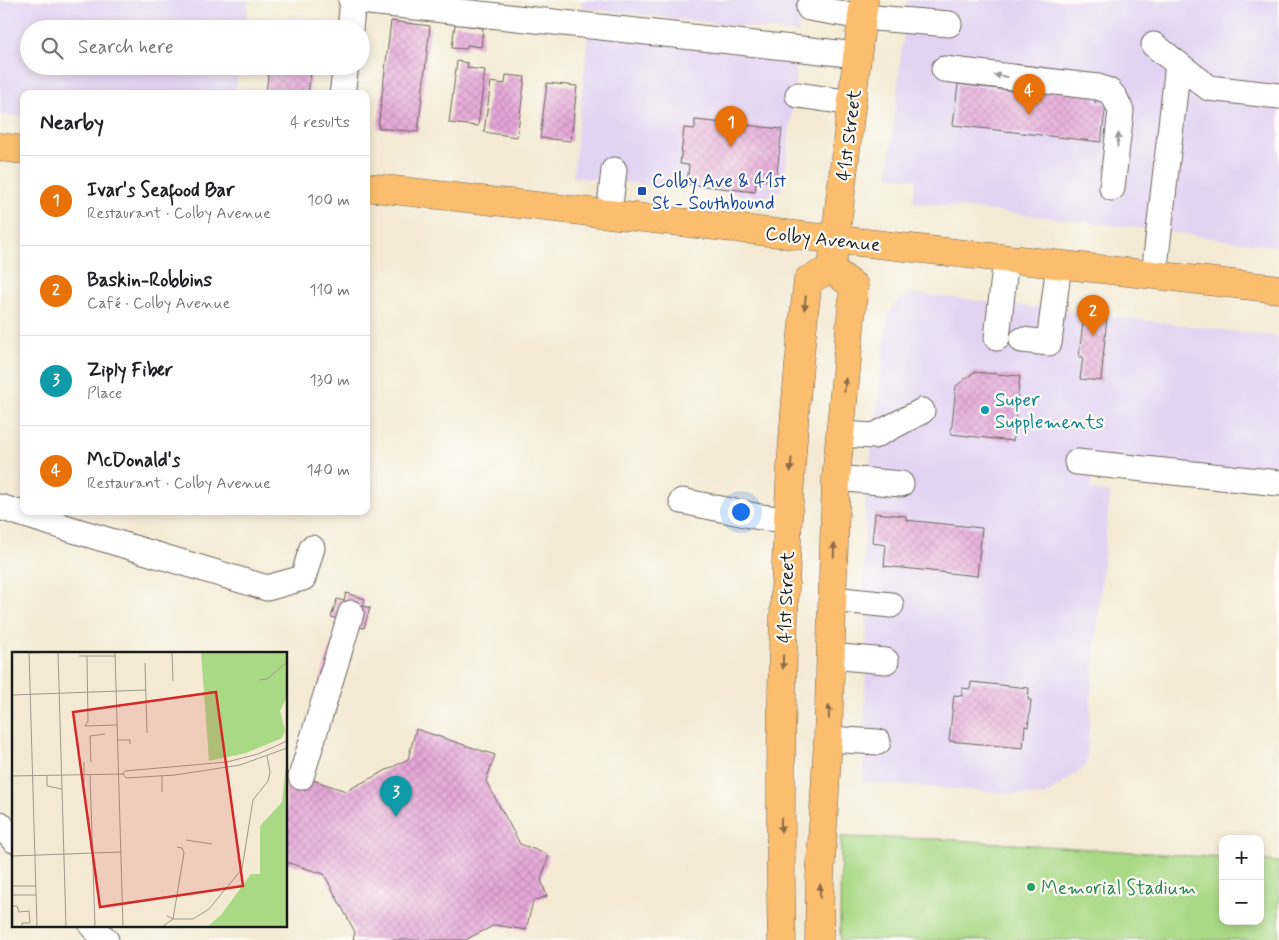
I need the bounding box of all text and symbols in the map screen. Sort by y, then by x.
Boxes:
search box [20,20,370,75]
icon: search [38,34,66,62]
text: Search here [78,35,174,60]
one-way arrow [993,71,1009,79]
pin: 4 [1013,74,1045,115]
street label: 41st Street [831,88,867,182]
pin: 1 [715,106,747,147]
text: Nearby [40,109,104,137]
text: 4 results [290,112,350,133]
one-way arrow [1114,132,1122,148]
place label: Colby Ave & 41st St - Southbound [652,169,786,216]
text: Ivar's Seafood Bar [87,178,235,203]
marker: Colby Ave & 41st St - Southbound [636,185,648,197]
text: 1 [52,190,60,211]
text: 100 m [307,190,350,211]
text: Restaurant · Colby Avenue [87,203,271,224]
street label: Colby Avenue [764,221,882,259]
text: Baskin-Robbins [87,268,212,293]
text: 2 [52,280,60,301]
text: 110 m [309,280,350,301]
text: Café · Colby Avenue [87,293,230,314]
pin: 2 [1077,295,1109,336]
one-way arrow [801,296,809,312]
text: Ziply Fiber [87,358,173,383]
text: 3 [52,370,60,391]
text: 130 m [309,370,350,391]
one-way arrow [841,377,849,393]
text: Place [87,383,122,404]
place label: Super Supplements [995,388,1104,435]
marker: Super Supplements [979,404,991,416]
text: McDonald's [87,448,180,473]
one-way arrow [787,457,795,473]
text: 4 [51,460,61,481]
text: 140 m [306,460,350,481]
text: Restaurant · Colby Avenue [87,473,271,494]
your location [728,499,754,525]
one-way arrow [830,542,838,558]
street label: 41st Street [772,551,801,643]
inset map [12,652,288,928]
one-way arrow [778,655,786,671]
one-way arrow [825,703,833,719]
pin: 3 [380,776,412,817]
one-way arrow [777,817,785,833]
map controls [1219,835,1264,925]
button: + [1219,835,1264,880]
place label: Memorial Stadium [1041,876,1196,901]
button: − [1219,880,1264,925]
marker: Memorial Stadium [1025,881,1037,893]
one-way arrow [816,883,824,899]

